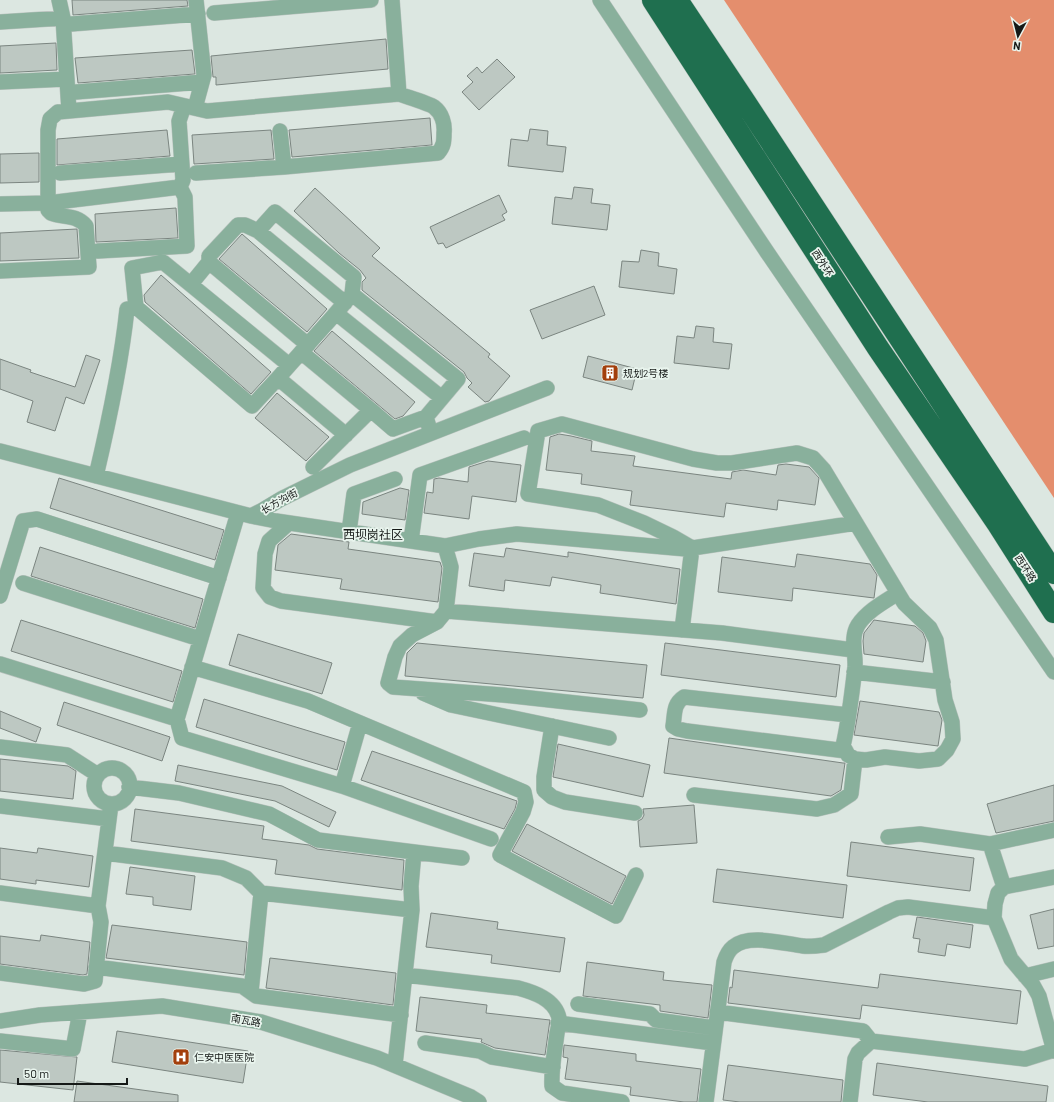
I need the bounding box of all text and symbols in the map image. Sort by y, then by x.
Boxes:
north arrow [998,16,1038,56]
text: N [1012,40,1021,53]
street label: 西外环 [810,247,836,279]
building icon: 规划2号楼 [600,363,620,383]
place label: 规划2号楼 [623,367,668,379]
street label: 长方沟街 [259,486,299,516]
district label: 西坝岗社区 [343,527,403,541]
street label: 西环路 [1013,552,1039,584]
street label: 南瓦路 [230,1011,262,1029]
hospital icon: 仁安中医医院 [171,1047,191,1067]
place label: 仁安中医医院 [194,1051,254,1063]
scale bar [18,1060,127,1086]
text: 50 m [24,1066,49,1080]

